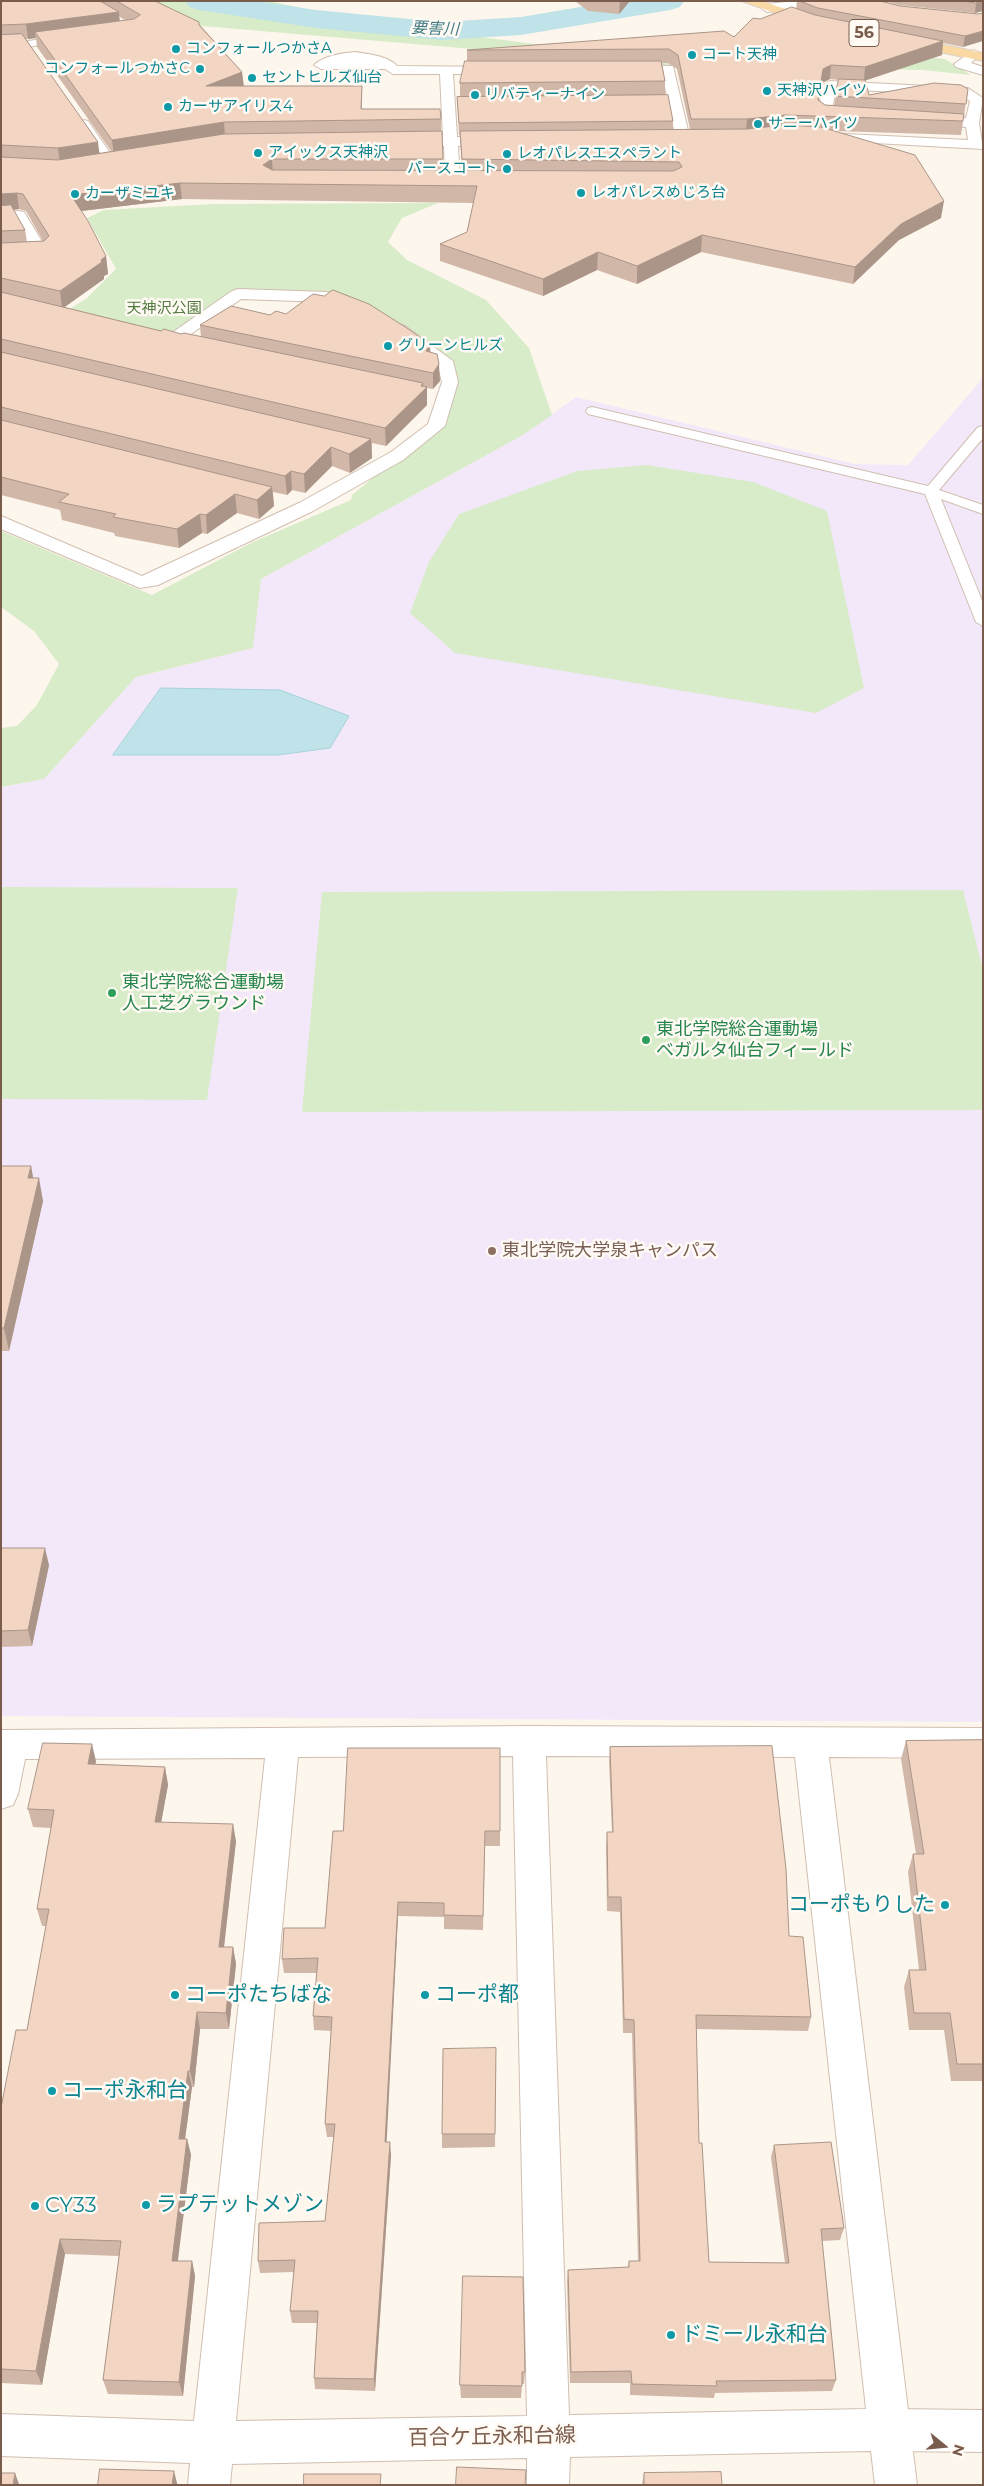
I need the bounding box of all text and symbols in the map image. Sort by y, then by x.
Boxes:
water label: 要害川 [411,19,459,39]
road number: 56 [849,19,879,46]
place label: コンフォールつかさA [186,40,332,58]
marker: コンフォールつかさA [170,43,182,55]
place label: コート天神 [702,46,777,64]
marker: コート天神 [686,49,698,61]
place label: コンフォールつかさC [44,60,190,78]
marker: コンフォールつかさC [194,63,206,75]
place label: セントヒルズ仙台 [262,69,382,87]
marker: セントヒルズ仙台 [246,72,258,84]
place label: 天神沢ハイツ [777,82,867,100]
marker: 天神沢ハイツ [761,85,773,97]
place label: リバティーナイン [485,86,605,104]
marker: リバティーナイン [469,89,481,101]
place label: カーサアイリス4 [178,98,293,116]
marker: カーサアイリス4 [162,101,174,113]
place label: サニーハイツ [768,115,858,133]
marker: サニーハイツ [752,118,764,130]
place label: アイックス天神沢 [268,144,388,162]
place label: レオパレスエスペラント [517,145,682,163]
marker: アイックス天神沢 [252,147,264,159]
marker: レオパレスエスペラント [501,148,513,160]
place label: パースコート [407,160,497,178]
marker: パースコート [501,163,513,175]
place label: レオパレスめじろ台 [591,184,726,202]
place label: カーザミユキ [85,185,175,203]
marker: レオパレスめじろ台 [575,187,587,199]
marker: カーザミユキ [69,188,81,200]
park label: 天神沢公園 [127,300,201,318]
place label: グリーンヒルズ [398,337,503,355]
marker: グリーンヒルズ [382,340,394,352]
place label: 東北学院総合運動場 人工芝グラウンド [122,972,284,1014]
marker: 東北学院総合運動場 人工芝グラウンド [106,987,118,999]
place label: 東北学院総合運動場 ベガルタ仙台フィールド [656,1019,854,1062]
marker: 東北学院総合運動場 ベガルタ仙台フィールド [640,1034,652,1046]
place label: 東北学院大学泉キャンパス [502,1240,718,1262]
marker: 東北学院大学泉キャンパス [486,1245,498,1257]
place label: コーポもりした [788,1892,935,1918]
marker: コーポもりした [939,1899,951,1911]
place label: コーポたちばな [185,1982,332,2008]
place label: コーポ都 [435,1982,519,2008]
marker: コーポたちばな [169,1989,181,2001]
marker: コーポ都 [419,1989,431,2001]
place label: コーポ永和台 [62,2078,188,2104]
marker: コーポ永和台 [46,2085,58,2097]
place label: ラプテットメゾン [156,2192,324,2218]
place label: CY33 [45,2193,97,2219]
marker: ラプテットメゾン [140,2199,152,2211]
marker: CY33 [29,2200,41,2212]
place label: ドミール永和台 [681,2322,828,2348]
marker: ドミール永和台 [665,2329,677,2341]
north arrow [919,2421,969,2471]
street label: 百合ケ丘永和台線 [408,2423,576,2451]
text: N [948,2442,969,2458]

